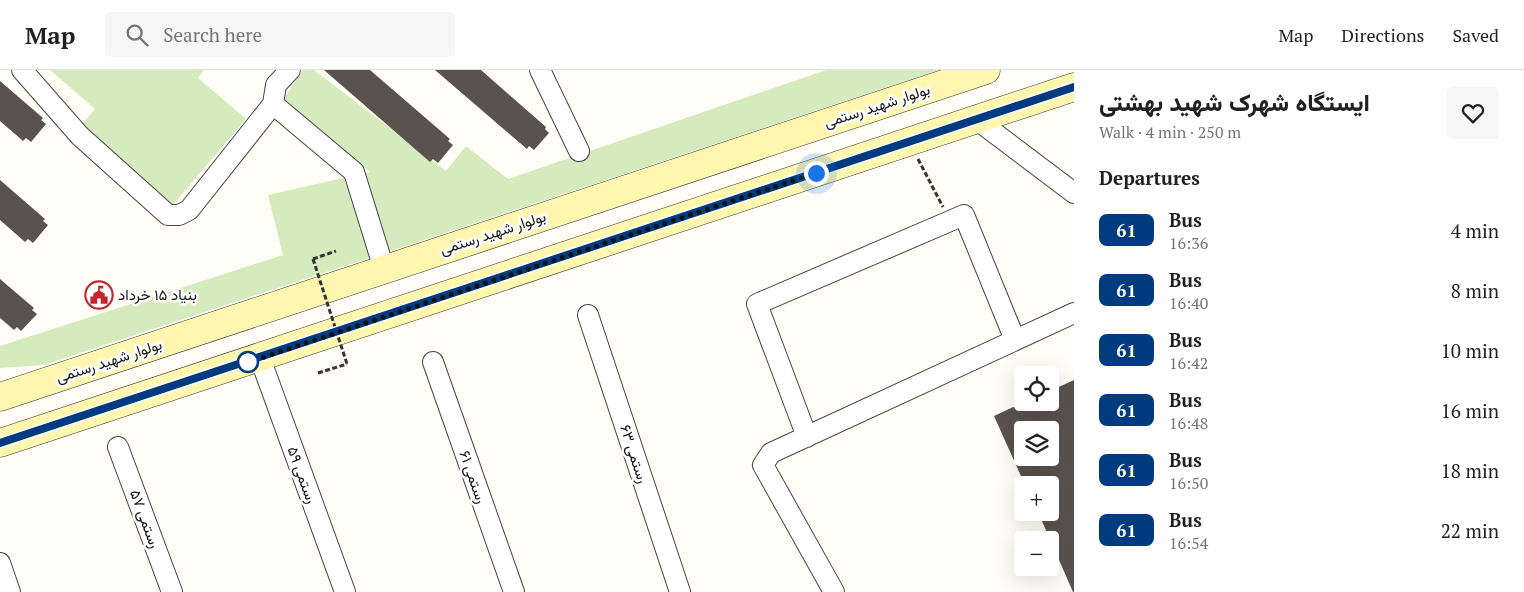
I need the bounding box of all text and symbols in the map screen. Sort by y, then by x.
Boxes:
search box [105,12,455,57]
text: Map [25,19,75,51]
icon: search [123,21,151,49]
text: Search here [163,22,262,47]
text: Map [1278,23,1313,47]
text: Directions [1341,23,1424,47]
text: Saved [1452,23,1499,47]
street label: بولوار شهید رستمی [821,78,933,133]
text: ایستگاه شهرک شهید بهشتی [1099,86,1370,118]
button: heart [1447,87,1499,139]
text: Walk · 4 min · 250 m [1099,121,1241,143]
your location [804,161,829,186]
text: Departures [1099,165,1200,190]
street label: بولوار شهید رستمی [437,205,549,260]
text: Bus [1169,207,1202,232]
text: 61 [1116,218,1137,242]
text: 4 min [1451,218,1499,243]
text: 16:36 [1169,232,1208,254]
text: Bus [1169,267,1202,292]
text: 61 [1116,278,1137,302]
text: 8 min [1451,278,1499,303]
public building icon: بنیاد ۱۵ خرداد [84,280,114,310]
place label: بنیاد ۱۵ خرداد [118,284,197,304]
text: 16:40 [1169,292,1208,314]
text: Bus [1169,327,1202,352]
street label: بولوار شهید رستمی [53,333,165,388]
text: 61 [1116,338,1137,362]
text: 10 min [1441,338,1499,363]
unlabelled marker [237,351,259,373]
text: 16:42 [1169,352,1208,374]
map controls [1014,366,1059,576]
button: locate [1014,366,1059,411]
text: Bus [1169,387,1202,412]
text: 61 [1116,398,1137,422]
text: 16 min [1441,398,1499,423]
text: 16:48 [1169,412,1208,434]
button: layers [1014,421,1059,466]
street label: رستمی ۶۳ [615,422,654,486]
street label: رستمی ۵۹ [282,443,323,506]
street label: رستمی ۶۱ [455,447,492,506]
text: Bus [1169,447,1202,472]
text: 61 [1116,458,1137,482]
text: 18 min [1441,458,1499,483]
text: 16:50 [1169,472,1208,494]
button: + [1014,476,1059,521]
street label: رستمی ۵۷ [125,487,166,551]
text: Bus [1169,507,1202,532]
text: 61 [1116,518,1137,542]
text: 22 min [1441,518,1499,543]
button: − [1014,531,1059,576]
text: 16:54 [1169,532,1208,554]

